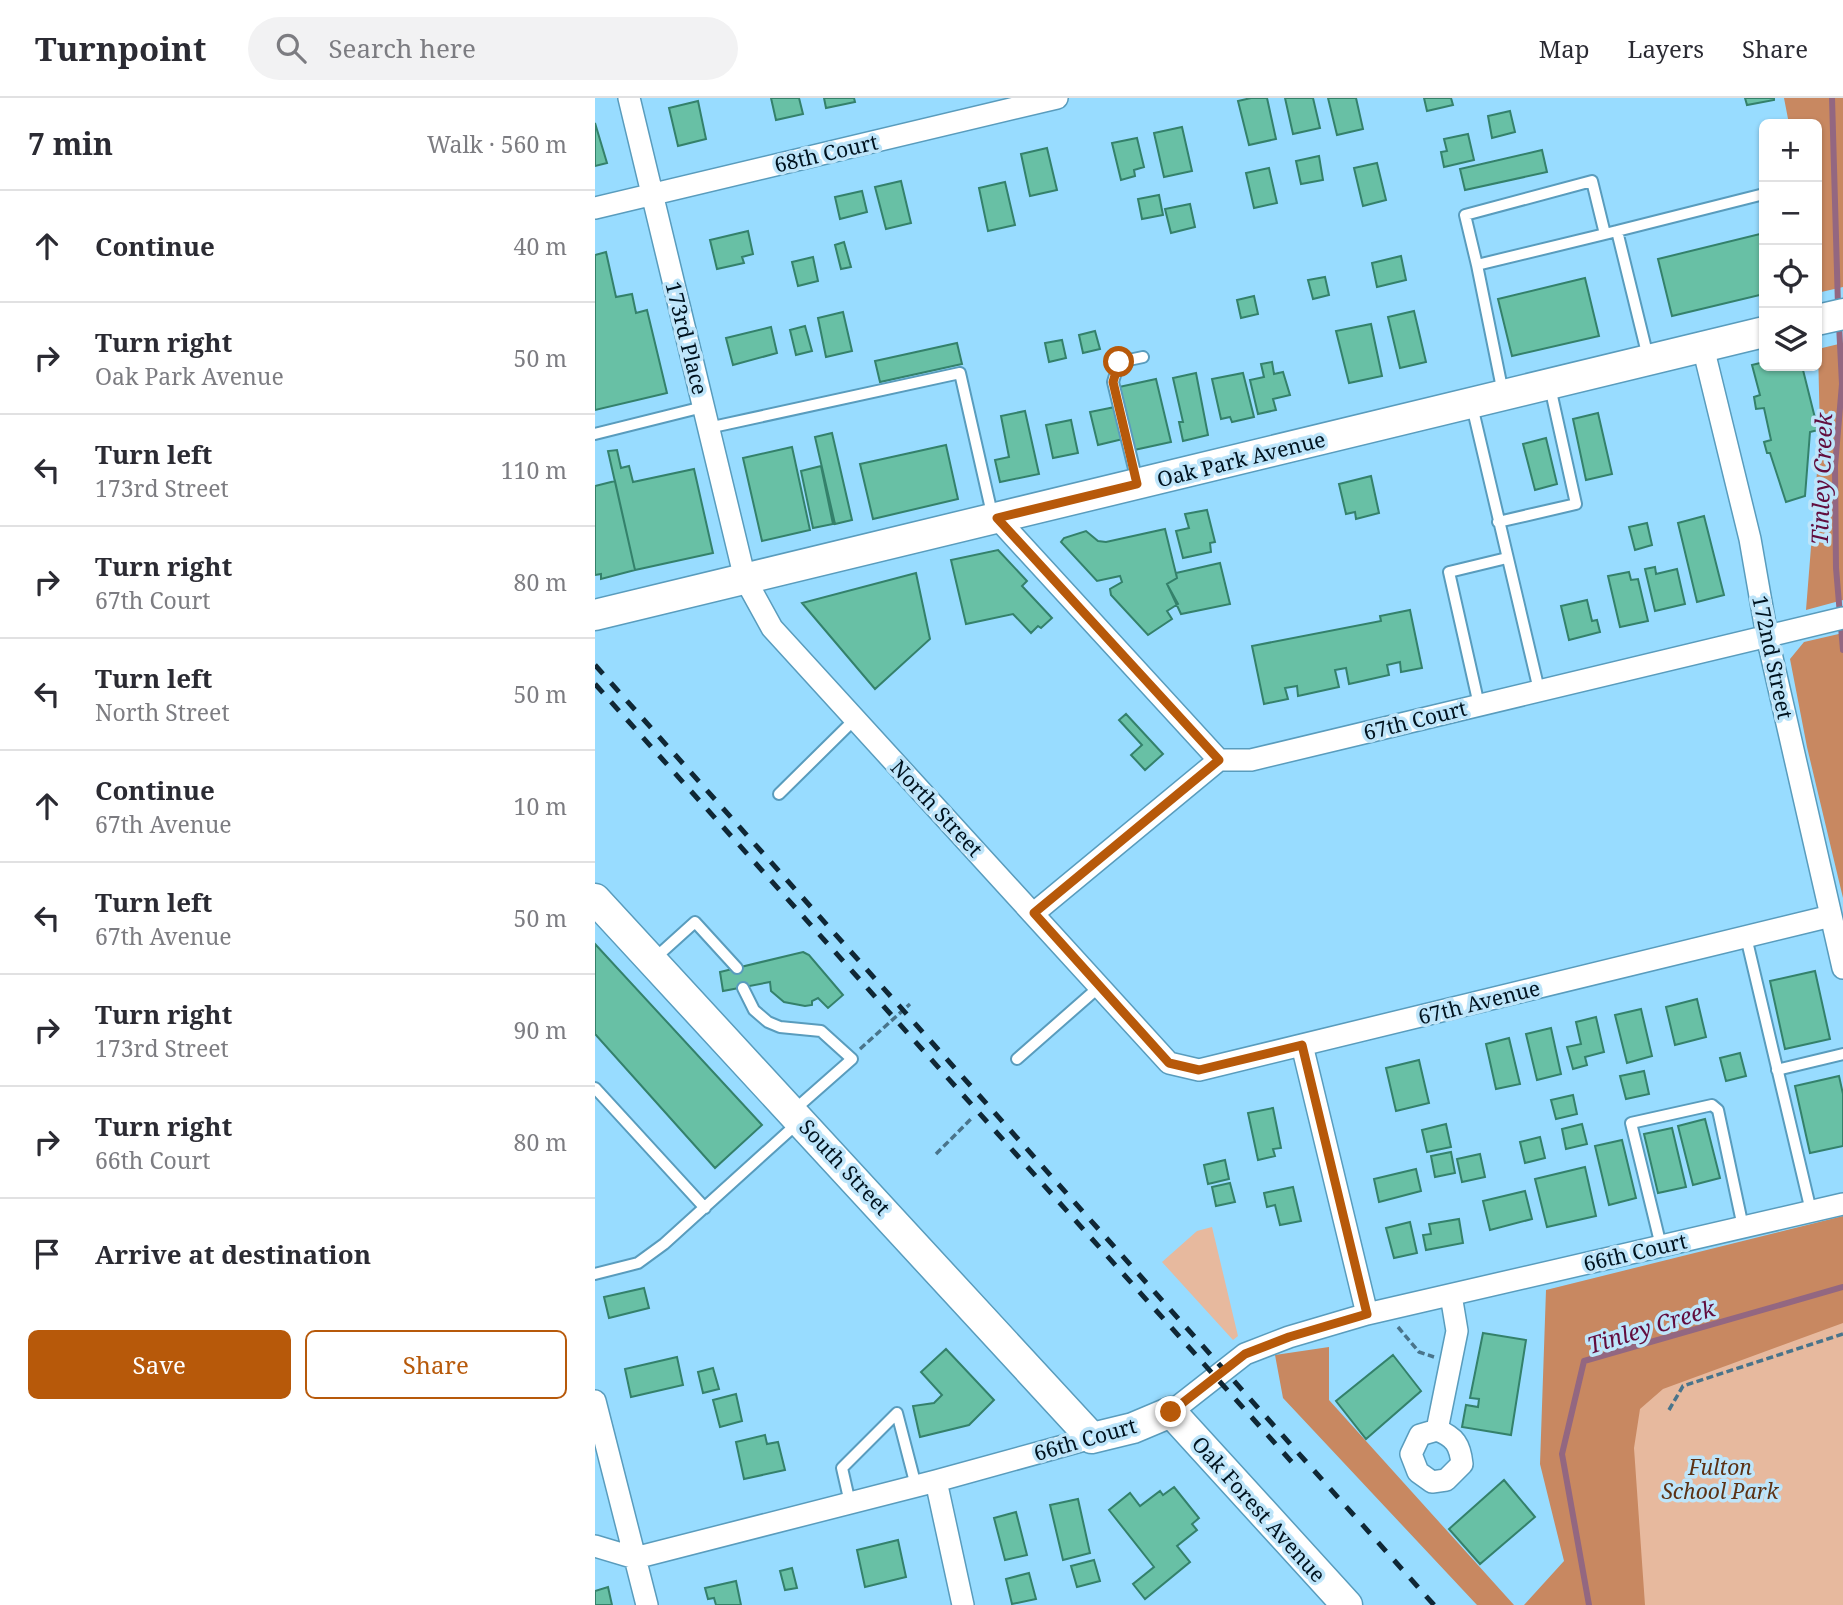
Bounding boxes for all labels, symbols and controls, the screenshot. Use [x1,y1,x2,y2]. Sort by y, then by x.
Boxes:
search box [248,17,738,80]
text: Turnpoint [35,26,206,71]
icon: search [272,29,310,67]
text: Search here [328,30,476,66]
text: Map [1539,32,1590,65]
text: Layers [1628,32,1704,65]
text: Share [1742,32,1808,65]
map controls [1759,119,1822,371]
button: + [1759,119,1822,182]
text: 7 min [28,123,113,164]
text: Walk · 560 m [427,128,567,160]
street label: 68th Court [772,128,880,178]
button: − [1759,182,1822,245]
icon: ahead [28,227,66,265]
text: Continue [95,228,215,264]
text: 40 m [514,230,567,262]
button: locate [1759,245,1822,308]
street label: 173rd Place [659,278,715,398]
button: layers [1759,308,1822,371]
text: Turn right [95,324,232,360]
icon: right [28,339,66,377]
text: 50 m [514,342,567,374]
route start [1103,346,1134,377]
text: Oak Park Avenue [95,360,284,392]
water label: Tinley Creek [1803,412,1839,545]
street label: Oak Park Avenue [1154,425,1328,493]
text: Turn left [95,436,212,472]
icon: left [28,451,66,489]
text: 110 m [501,454,567,486]
text: 173rd Street [95,472,229,504]
text: Turn right [95,548,232,584]
icon: right [28,563,66,601]
text: 80 m [514,566,567,598]
text: 67th Court [95,584,210,616]
street label: 172nd Street [1746,593,1800,721]
text: Turn left [95,660,212,696]
icon: left [28,675,66,713]
text: 50 m [514,678,567,710]
street label: 67th Court [1361,694,1469,746]
text: North Street [95,696,229,728]
street label: North Street [885,754,989,862]
text: Continue [95,772,215,808]
icon: ahead [28,787,66,825]
text: 10 m [514,790,567,822]
text: 67th Avenue [95,808,232,840]
text: Turn left [95,884,212,920]
icon: left [28,899,66,937]
text: 50 m [514,902,567,934]
text: 67th Avenue [95,920,232,952]
street label: 67th Avenue [1415,973,1543,1031]
text: Turn right [95,996,232,1032]
icon: right [28,1011,66,1049]
text: 90 m [514,1014,567,1046]
text: 173rd Street [95,1032,229,1064]
text: Turn right [95,1108,232,1144]
street label: South Street [793,1113,897,1221]
icon: right [28,1123,66,1161]
text: 80 m [514,1126,567,1158]
text: 66th Court [95,1144,210,1176]
street label: 66th Court [1581,1227,1689,1277]
icon: arrive [28,1235,66,1273]
text: Arrive at destination [95,1236,371,1272]
water label: Tinley Creek [1583,1291,1720,1361]
button: Save [28,1330,291,1399]
button: Share [305,1330,567,1399]
route end [1155,1396,1186,1427]
street label: 66th Court [1031,1411,1139,1467]
street label: Oak Forest Avenue [1186,1430,1332,1588]
park label: Fulton School Park [1661,1453,1780,1505]

